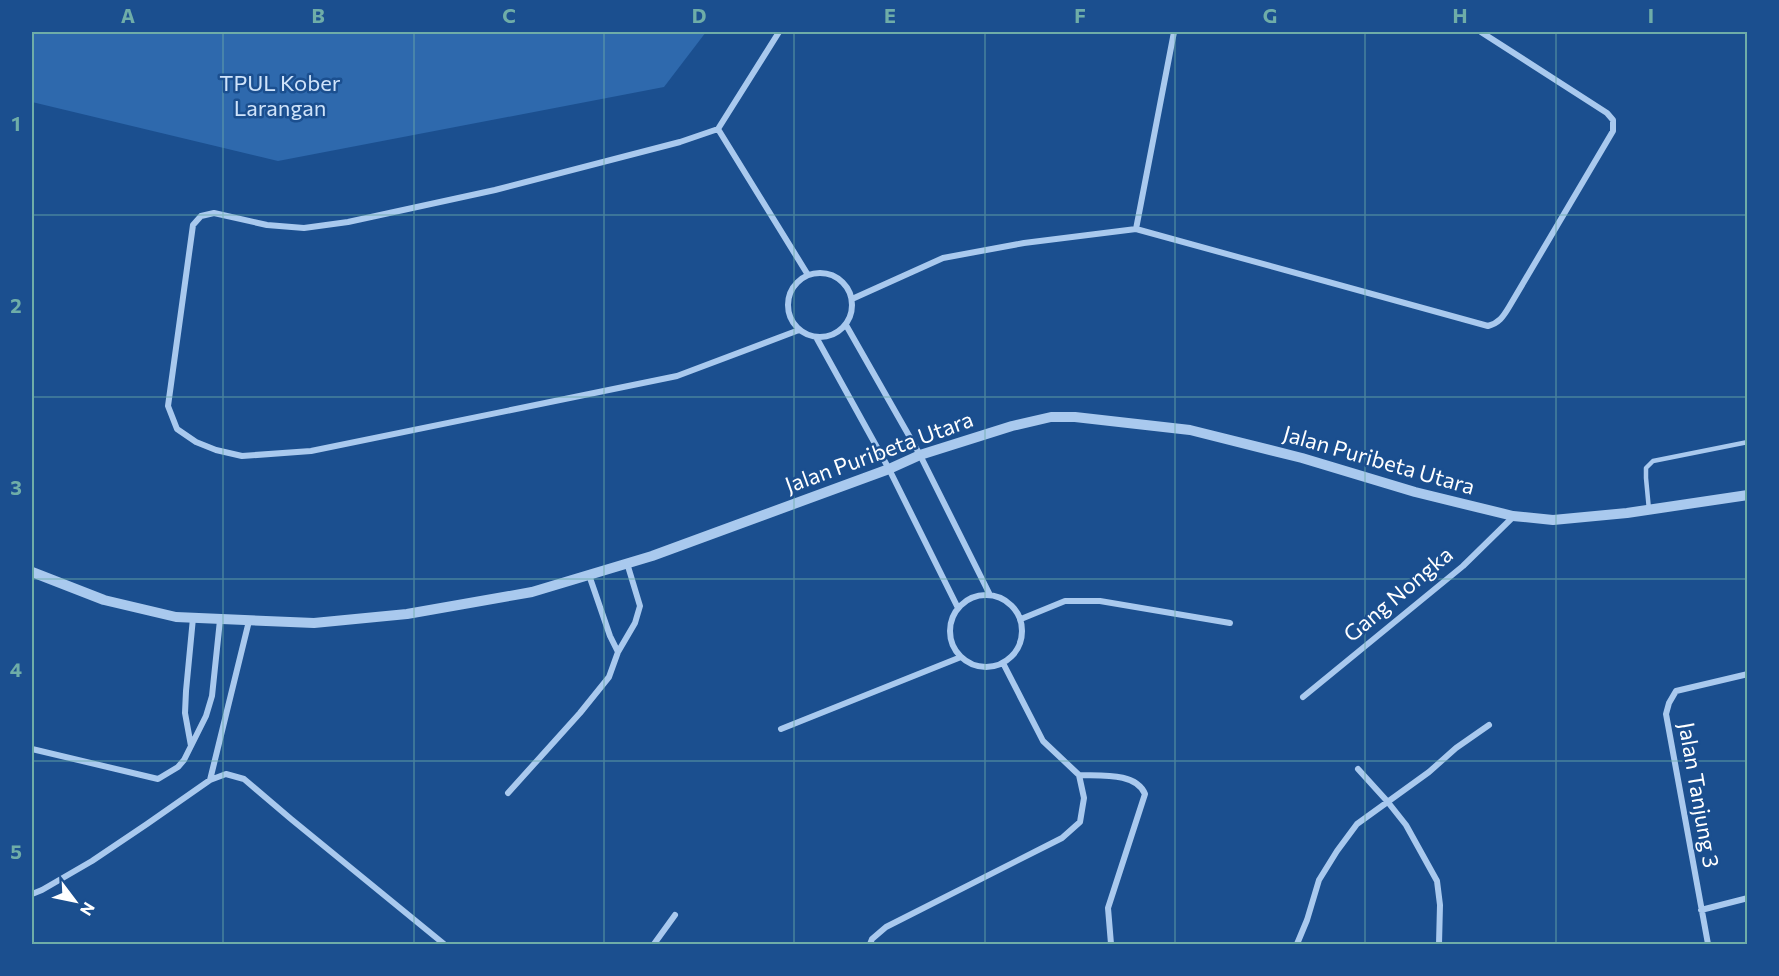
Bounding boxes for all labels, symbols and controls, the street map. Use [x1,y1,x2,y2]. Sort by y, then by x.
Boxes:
text: A [121,3,135,27]
text: B [311,3,325,27]
text: C [502,3,516,27]
text: D [692,3,706,27]
text: E [884,3,896,27]
text: F [1074,3,1086,27]
text: G [1263,3,1277,27]
text: H [1453,3,1468,27]
text: I [1648,3,1654,27]
park label: TPUL Kober Larangan [219,69,341,121]
text: 1 [11,111,21,135]
text: 2 [10,293,22,317]
street label: Jalan Puribeta Utara [781,405,977,498]
street label: Jalan Puribeta Utara [1280,419,1478,500]
text: 3 [10,475,22,499]
street label: Gang Nongka [1338,540,1458,647]
text: 4 [10,657,22,681]
street label: Jalan Tanjung 3 [1673,720,1726,870]
text: 5 [10,839,22,863]
north arrow [45,871,105,931]
text: N [77,899,99,919]

